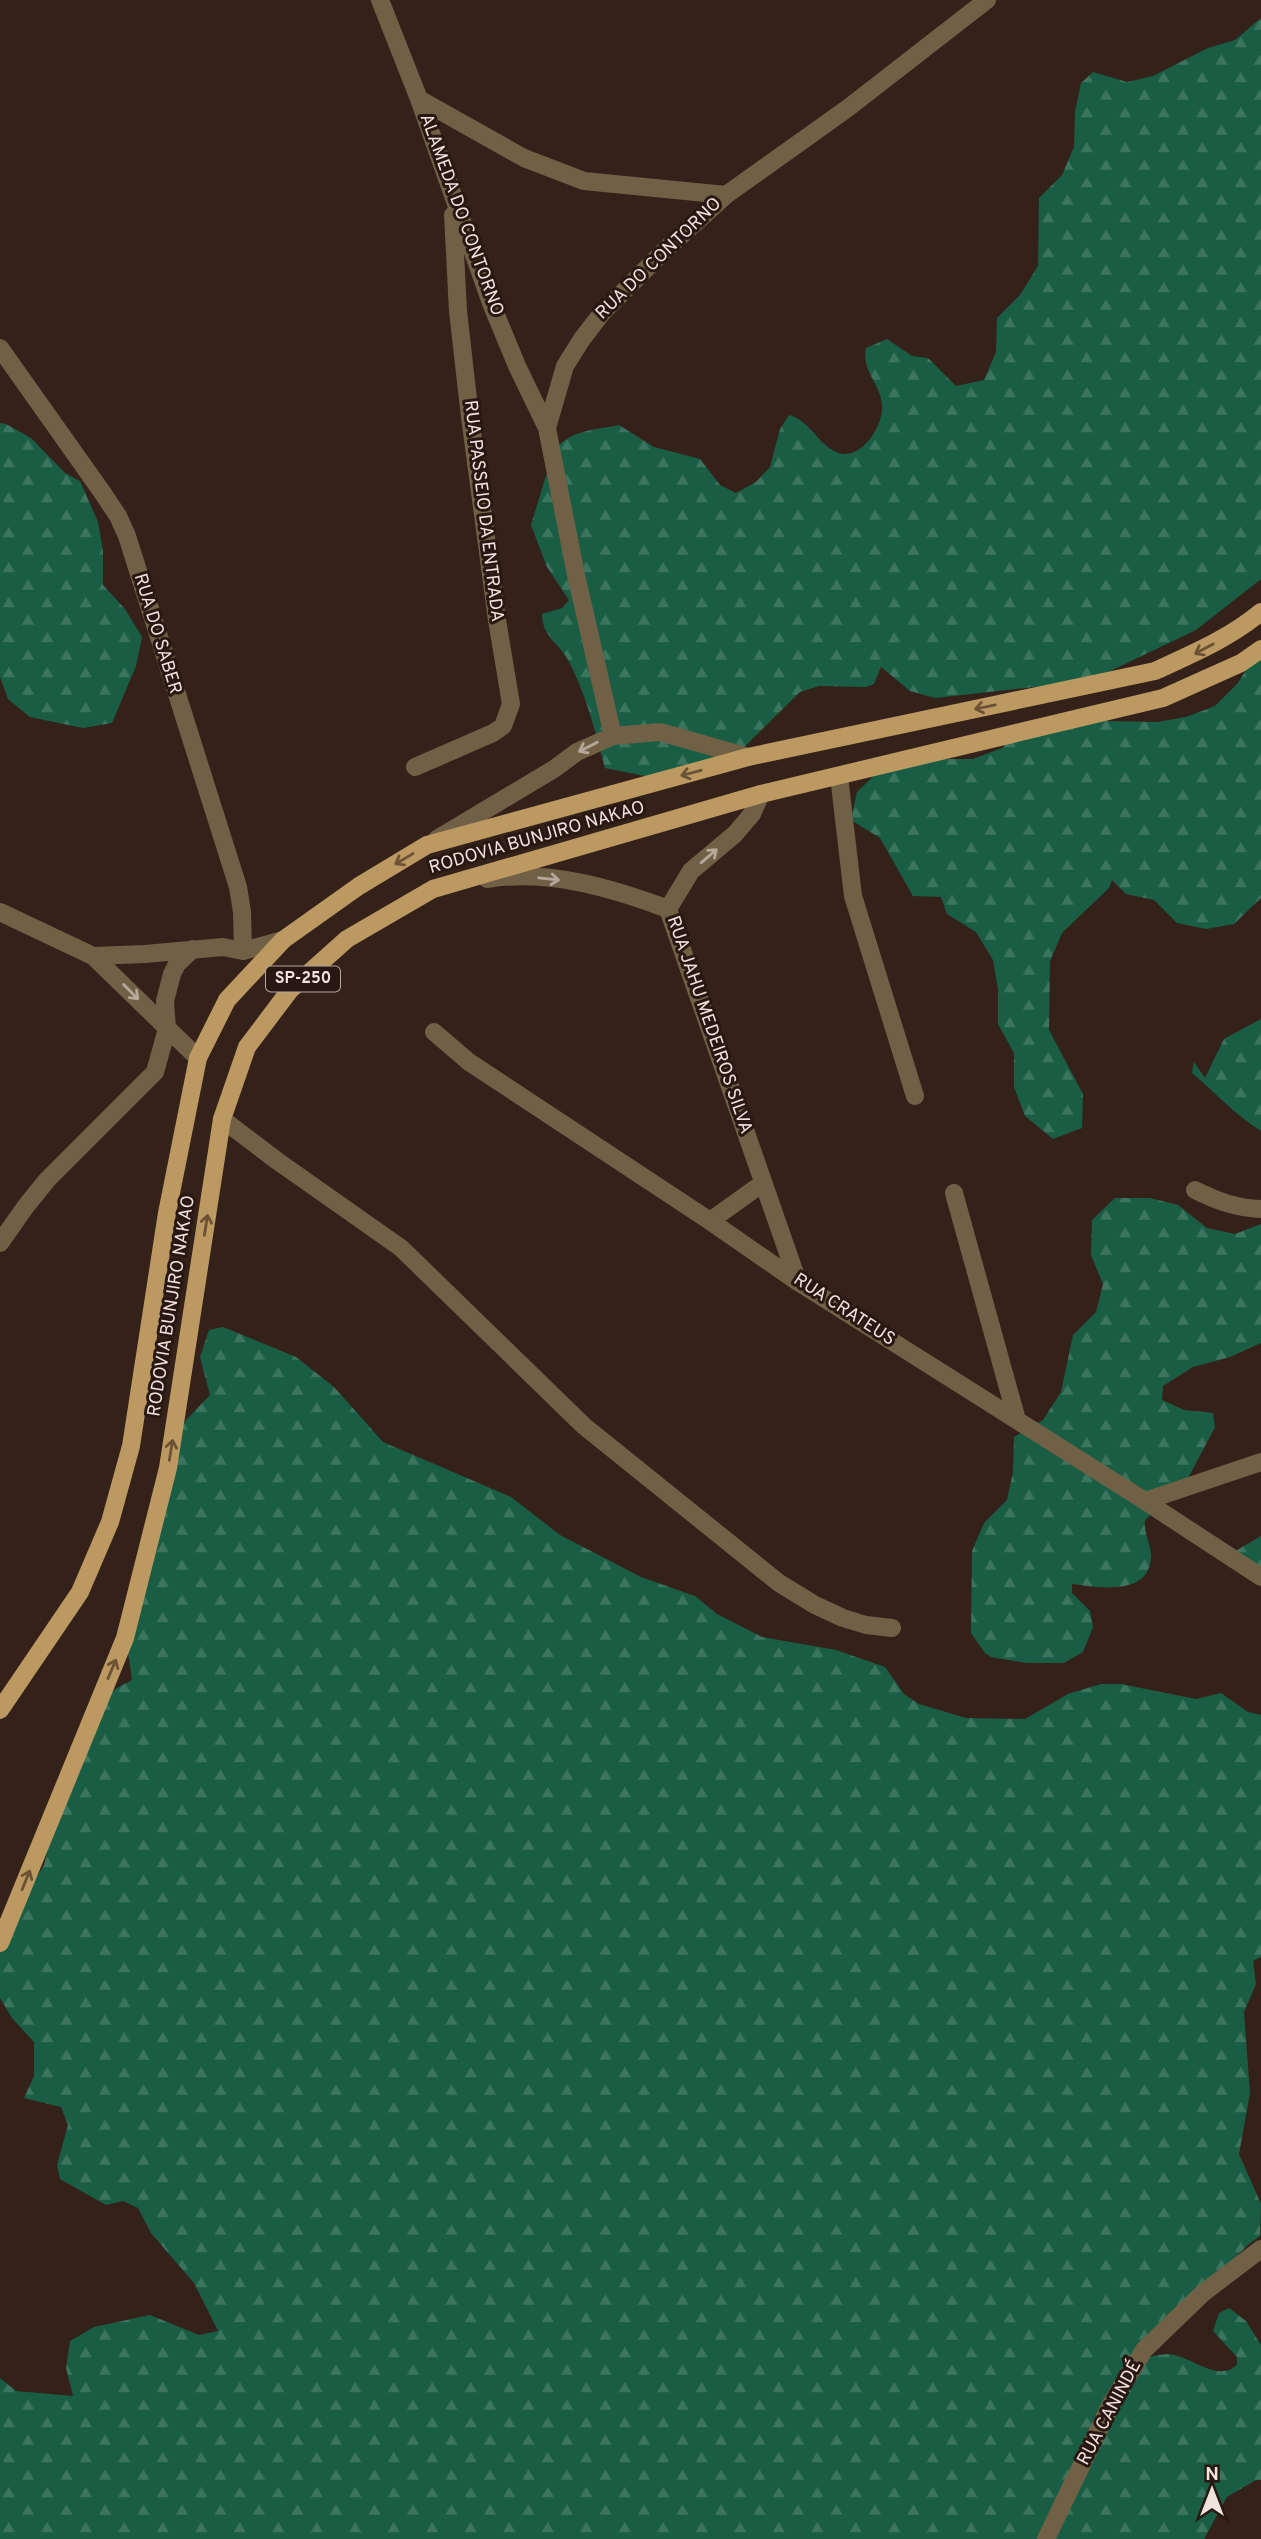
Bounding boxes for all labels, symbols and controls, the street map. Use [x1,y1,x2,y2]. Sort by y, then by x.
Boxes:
street label: ALAMEDA DO CONTORNO [414,111,508,319]
street label: RUA DO CONTORNO [591,193,727,325]
street label: RUA PASSEIO DA ENTRADA [458,399,508,623]
street label: RUA DO SABER [128,571,186,697]
one-way arrow [1194,642,1214,656]
one-way arrow [974,701,997,715]
one-way arrow [578,740,598,754]
one-way arrow [680,767,702,780]
street label: RODOVIA BUNJIRO NAKAO [426,796,648,880]
one-way arrow [700,848,718,864]
one-way arrow [394,853,414,867]
one-way arrow [537,873,559,886]
street label: RUA JAHU MEDEIROS SILVA [661,913,757,1137]
road number: SP-250 [266,967,340,992]
one-way arrow [122,983,139,1000]
street label: RODOVIA BUNJIRO NAKAO [143,1194,201,1418]
one-way arrow [200,1214,213,1237]
street label: RUA CRATEUS [789,1269,899,1351]
one-way arrow [165,1439,178,1462]
one-way arrow [106,1659,119,1681]
one-way arrow [20,1869,33,1891]
street label: RUA CANINDÉ [1071,2356,1147,2469]
north arrow [1177,2455,1247,2525]
text: N [1205,2463,1219,2487]

